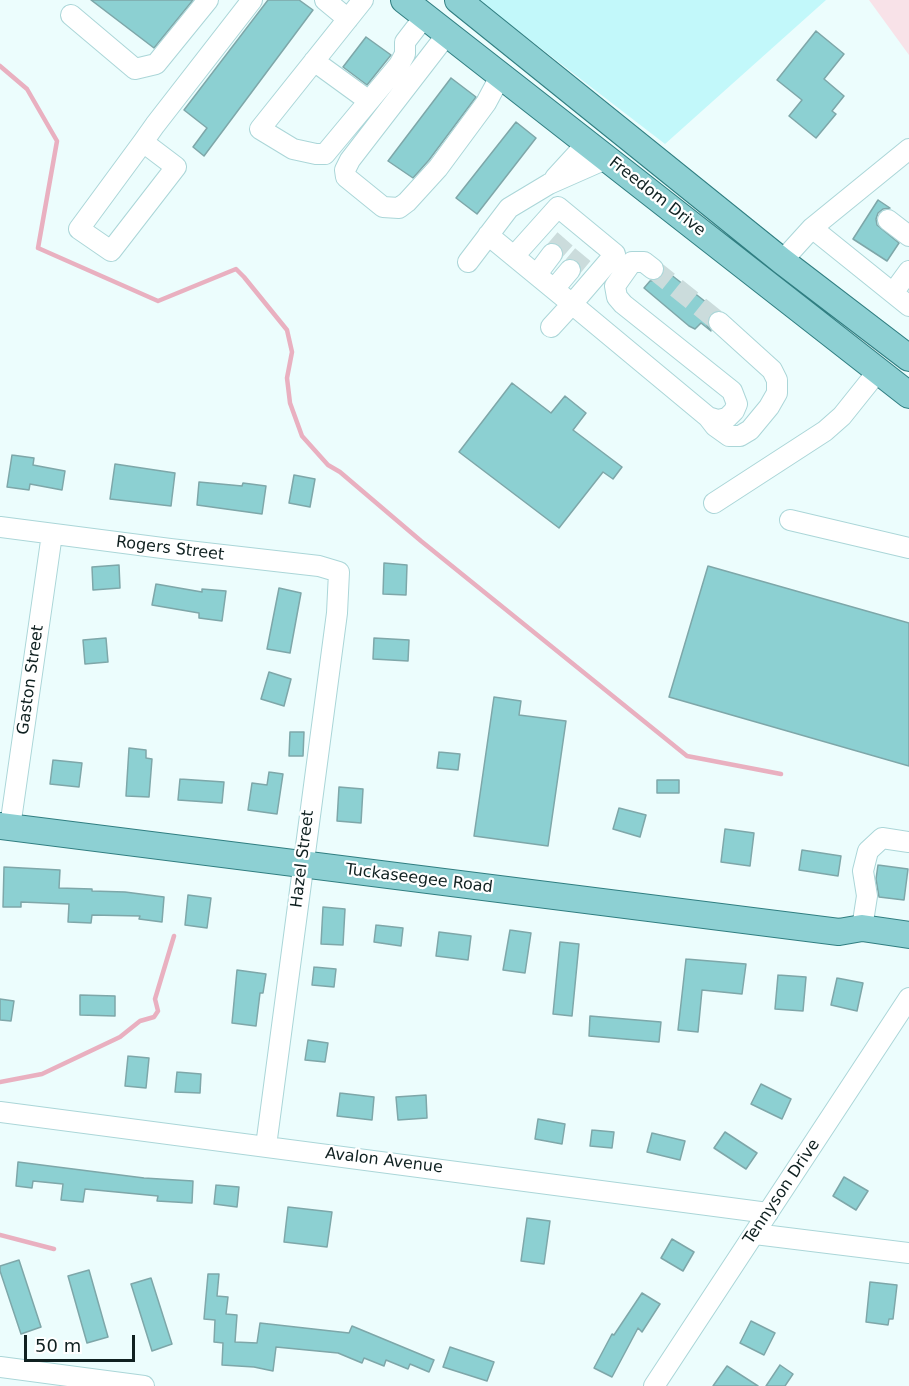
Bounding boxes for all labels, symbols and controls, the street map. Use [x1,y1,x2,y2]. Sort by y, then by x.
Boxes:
street label: Freedom Drive [605,153,709,241]
street label: Rogers Street [115,533,225,565]
street label: Gaston Street [14,624,48,736]
street label: Hazel Street [287,809,319,909]
street label: Tuckaseegee Road [344,860,494,898]
street label: Tennyson Drive [740,1136,824,1248]
street label: Avalon Avenue [324,1144,444,1178]
scale bar [27,1323,138,1361]
text: 50 m [35,1335,81,1356]

